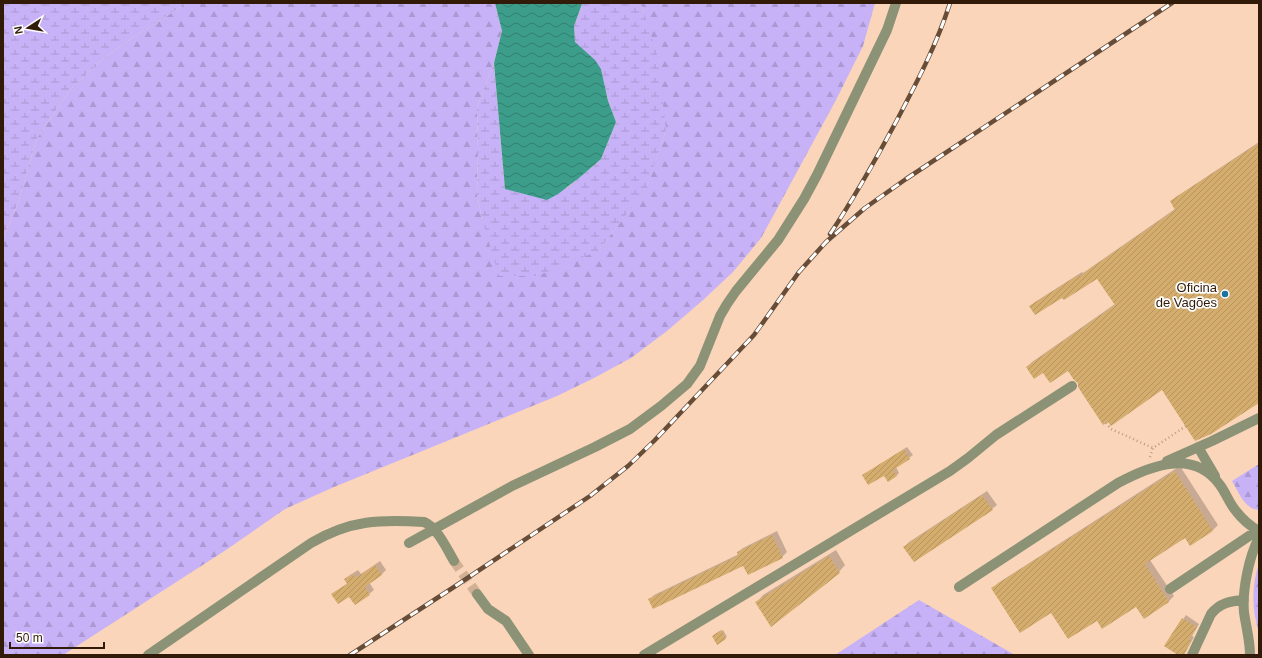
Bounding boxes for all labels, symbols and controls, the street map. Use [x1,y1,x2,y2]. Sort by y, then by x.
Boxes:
north arrow [8,8,48,48]
text: N [12,25,25,35]
place label: Oficina de Vagões [1156,280,1218,310]
marker: Oficina de Vagões [1220,289,1230,299]
scale bar [10,624,104,650]
text: 50 m [16,631,43,645]

